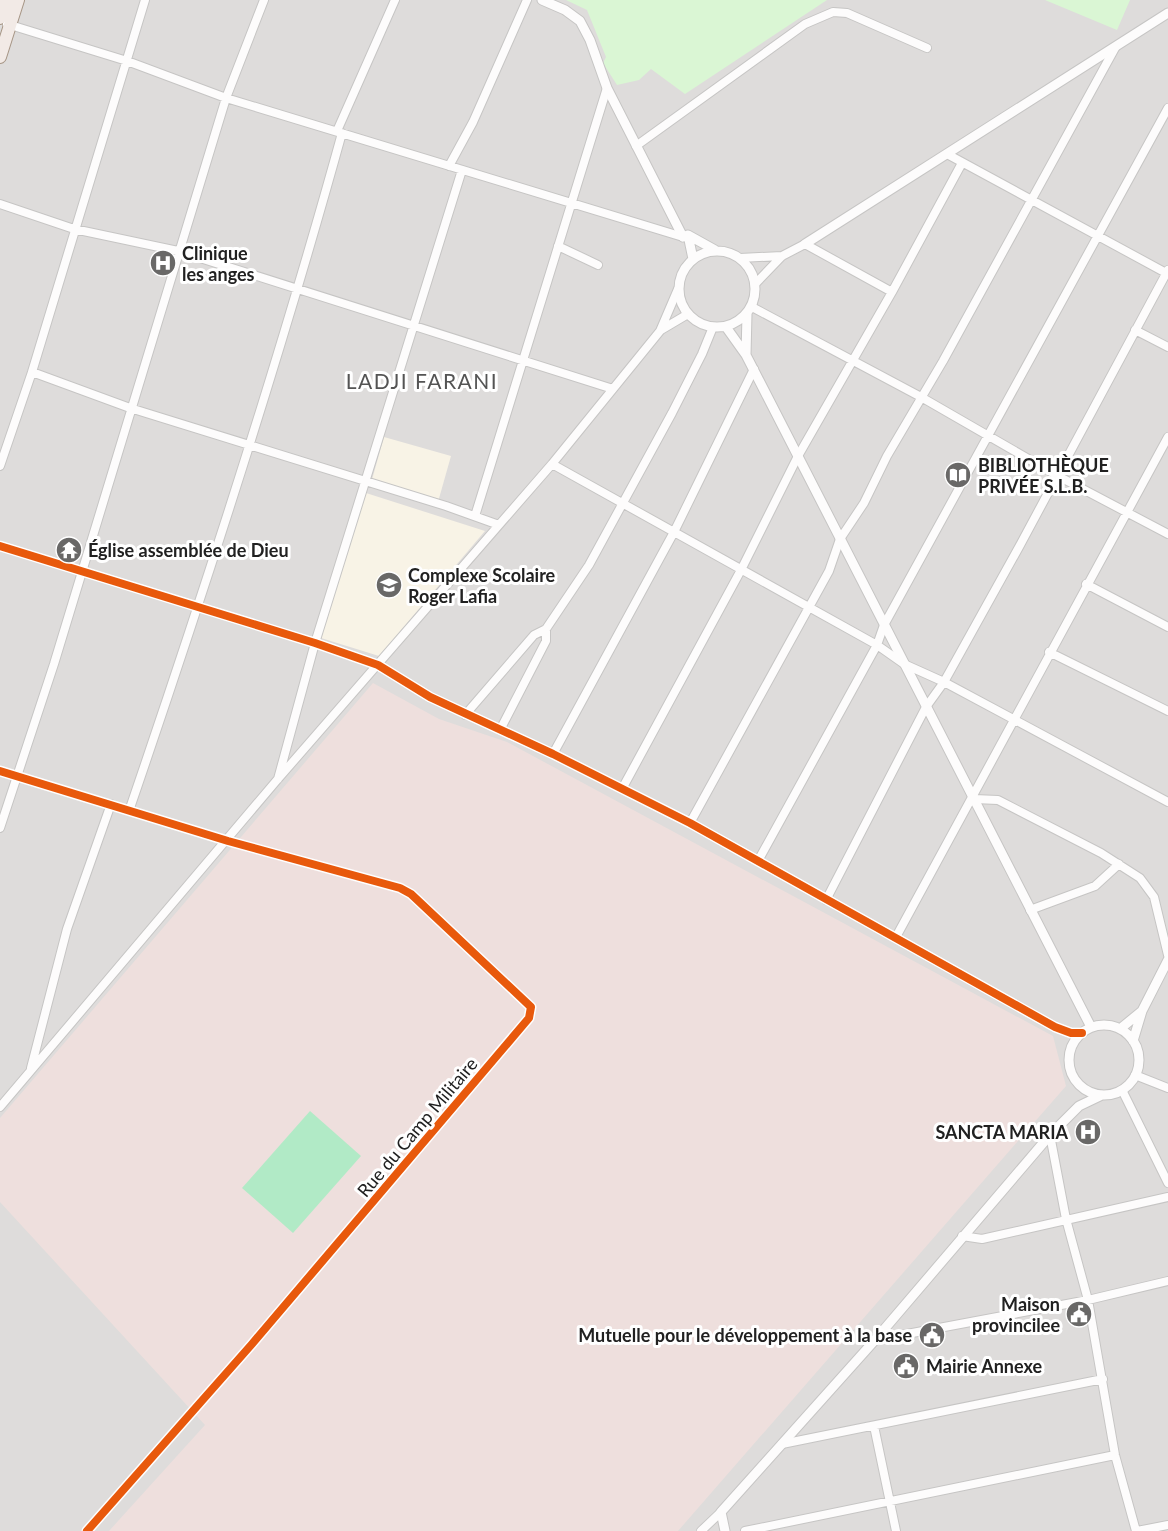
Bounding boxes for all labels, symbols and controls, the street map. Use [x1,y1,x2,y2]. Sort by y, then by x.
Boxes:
place label: Clinique les anges [182,242,255,285]
hospital icon: Clinique les anges [148,248,178,278]
district label: LADJI FARANI [346,368,498,393]
place label: BIBLIOTHÈQUE PRIVÉE S.L.B. [978,454,1109,497]
library icon: BIBLIOTHÈQUE PRIVÉE S.L.B. [943,460,973,490]
temple icon: Église assemblée de Dieu [54,535,84,565]
place label: Église assemblée de Dieu [88,539,289,561]
place label: Complexe Scolaire Roger Lafia [408,564,556,607]
school or university icon: Complexe Scolaire Roger Lafia [374,570,404,600]
street label: Rue du Camp Militaire [352,1053,482,1201]
hospital icon: SANCTA MARIA [1073,1117,1103,1147]
place label: SANCTA MARIA [935,1121,1068,1143]
place label: Maison provincilee [972,1293,1060,1336]
public building icon: Maison provincilee [1064,1299,1094,1329]
public building icon: Mutuelle pour le développement à la base [917,1320,947,1350]
place label: Mutuelle pour le développement à la base [578,1324,912,1346]
public building icon: Mairie Annexe [891,1351,921,1381]
place label: Mairie Annexe [926,1355,1042,1377]

